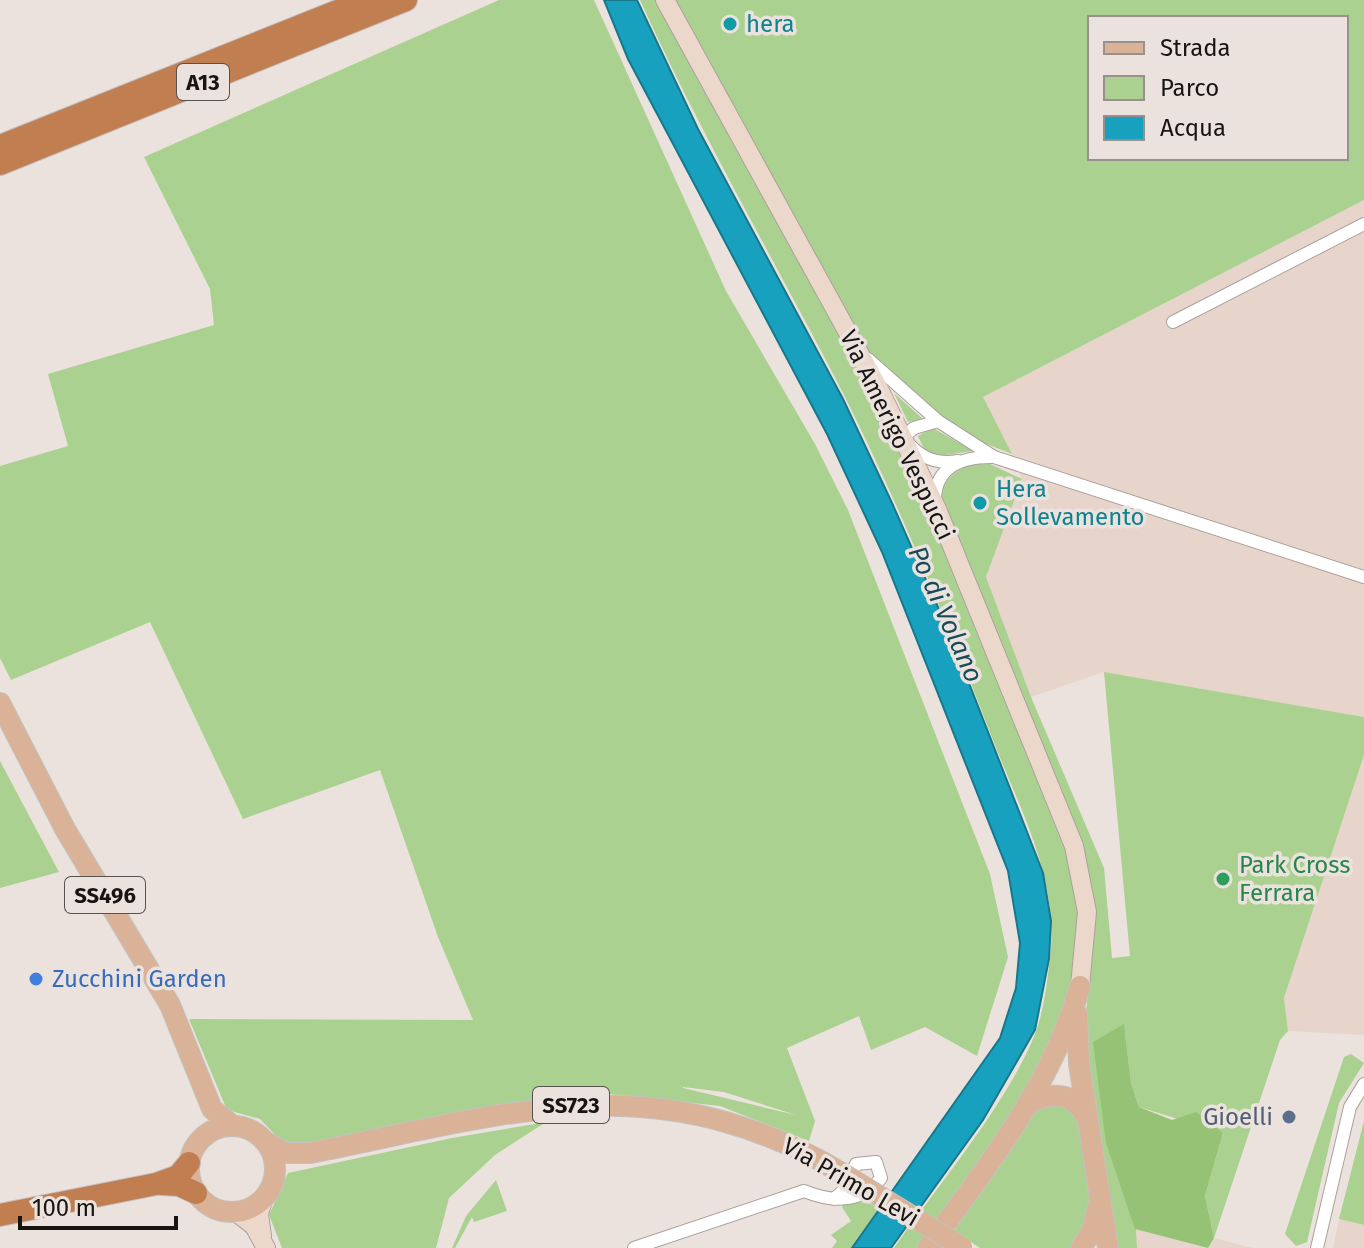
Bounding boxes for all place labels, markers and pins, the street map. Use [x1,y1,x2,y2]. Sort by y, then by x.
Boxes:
place label: hera [746,10,795,38]
marker: hera [721,15,739,33]
place label: Hera Sollevamento [996,475,1145,531]
marker: Hera Sollevamento [971,494,989,512]
place label: Park Cross Ferrara [1239,851,1350,907]
marker: Park Cross Ferrara [1214,870,1232,888]
place label: Zucchini Garden [52,965,227,993]
marker: Zucchini Garden [27,970,45,988]
place label: Gioelli [1203,1103,1273,1131]
marker: Gioelli [1280,1108,1298,1126]

